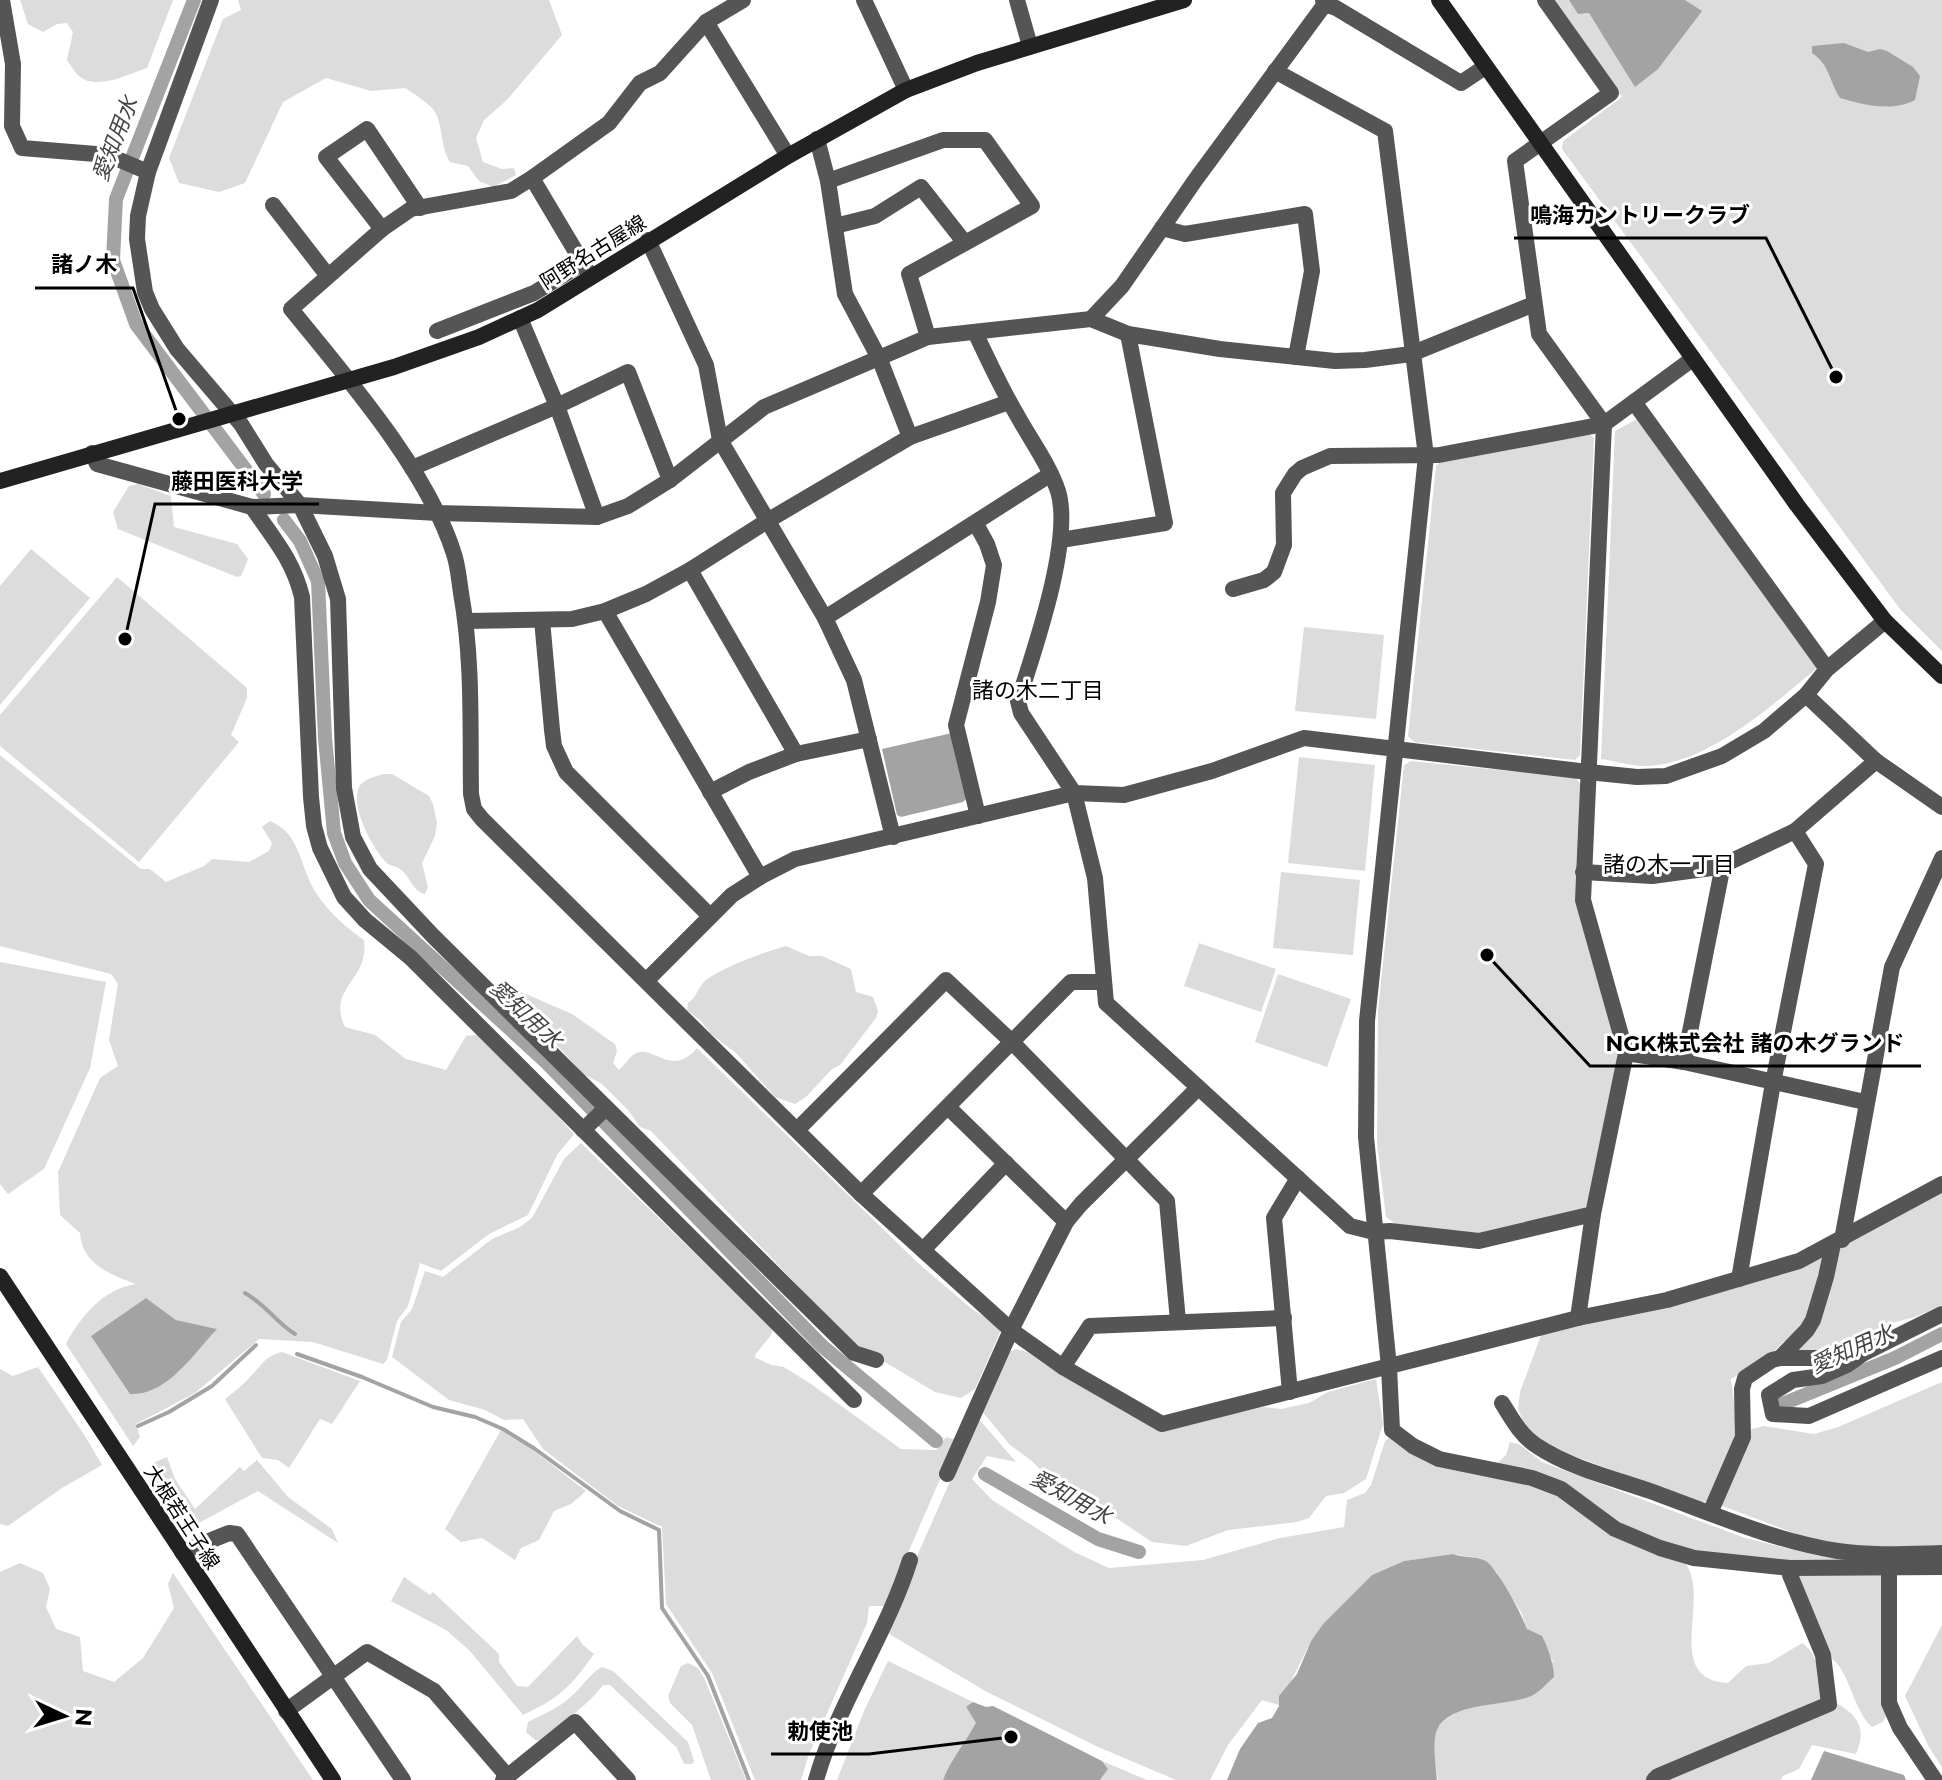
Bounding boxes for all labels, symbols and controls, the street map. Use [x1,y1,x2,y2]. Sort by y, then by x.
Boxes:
water label: 愛知用水 [87,91,144,185]
callout: 鳴海カントリークラブ [1514,192,1766,238]
text: 鳴海カントリークラブ [1530,202,1750,229]
street label: 阿野名古屋線 [536,210,650,294]
callout: 諸ノ木 [35,242,133,288]
text: 諸ノ木 [51,251,117,278]
callout: 藤田医科大学 [155,458,319,504]
text: 藤田医科大学 [171,468,303,495]
district label: 諸の木二丁目 [972,677,1104,704]
district label: 諸の木一丁目 [1603,851,1735,878]
water label: 愛知用水 [485,974,569,1055]
callout: NGK株式会社 諸の木グランド [1590,1020,1921,1066]
text: NGK株式会社 諸の木グランド [1605,1030,1905,1057]
water label: 愛知用水 [1806,1318,1900,1379]
street label: 大根若王子線 [139,1460,225,1574]
water label: 愛知用水 [1026,1464,1118,1531]
north arrow [24,1676,104,1756]
text: N [69,1708,98,1727]
callout: 勅使池 [771,1708,869,1754]
text: 勅使池 [787,1718,853,1745]

